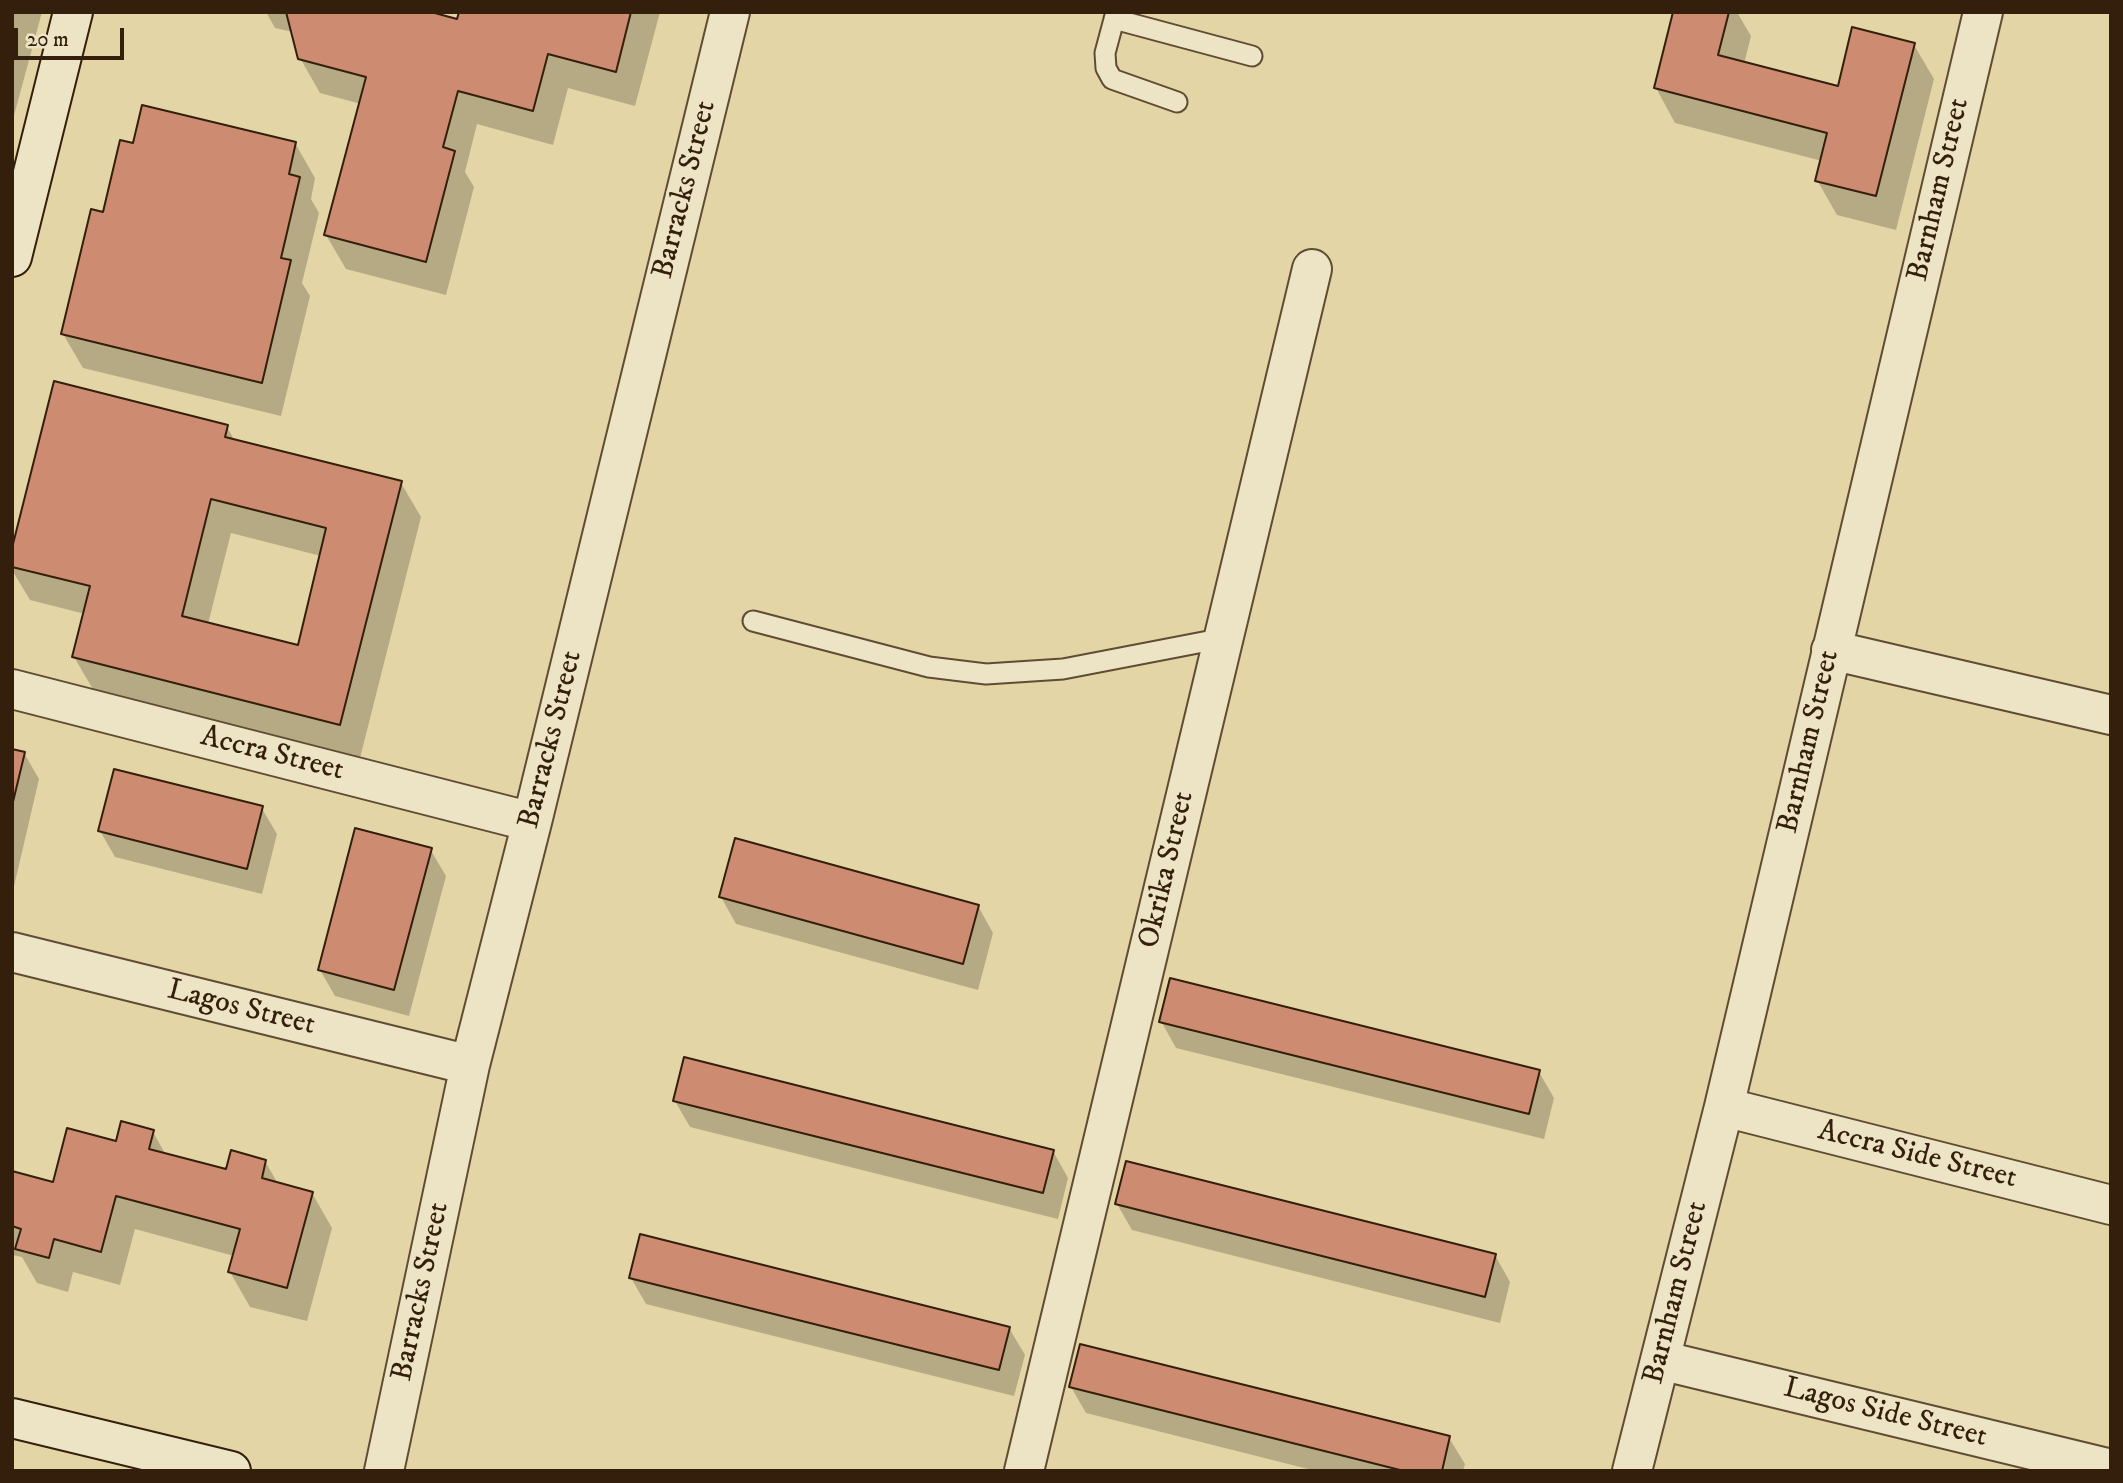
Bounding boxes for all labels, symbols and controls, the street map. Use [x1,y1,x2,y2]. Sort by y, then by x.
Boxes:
scale bar [18,14,128,58]
text: 20 m [27,27,69,53]
street label: Barnham Street [1901,95,1979,285]
street label: Barracks Street [647,97,725,283]
street label: Barracks Street [513,647,591,833]
street label: Barnham Street [1771,647,1849,837]
street label: Accra Street [197,720,347,790]
street label: Okrika Street [1132,788,1204,952]
street label: Lagos Street [163,973,319,1045]
street label: Accra Side Street [1814,1114,2020,1198]
street label: Barnham Street [1637,1198,1717,1388]
street label: Barracks Street [385,1199,459,1385]
street label: Lagos Side Street [1780,1371,1990,1457]

